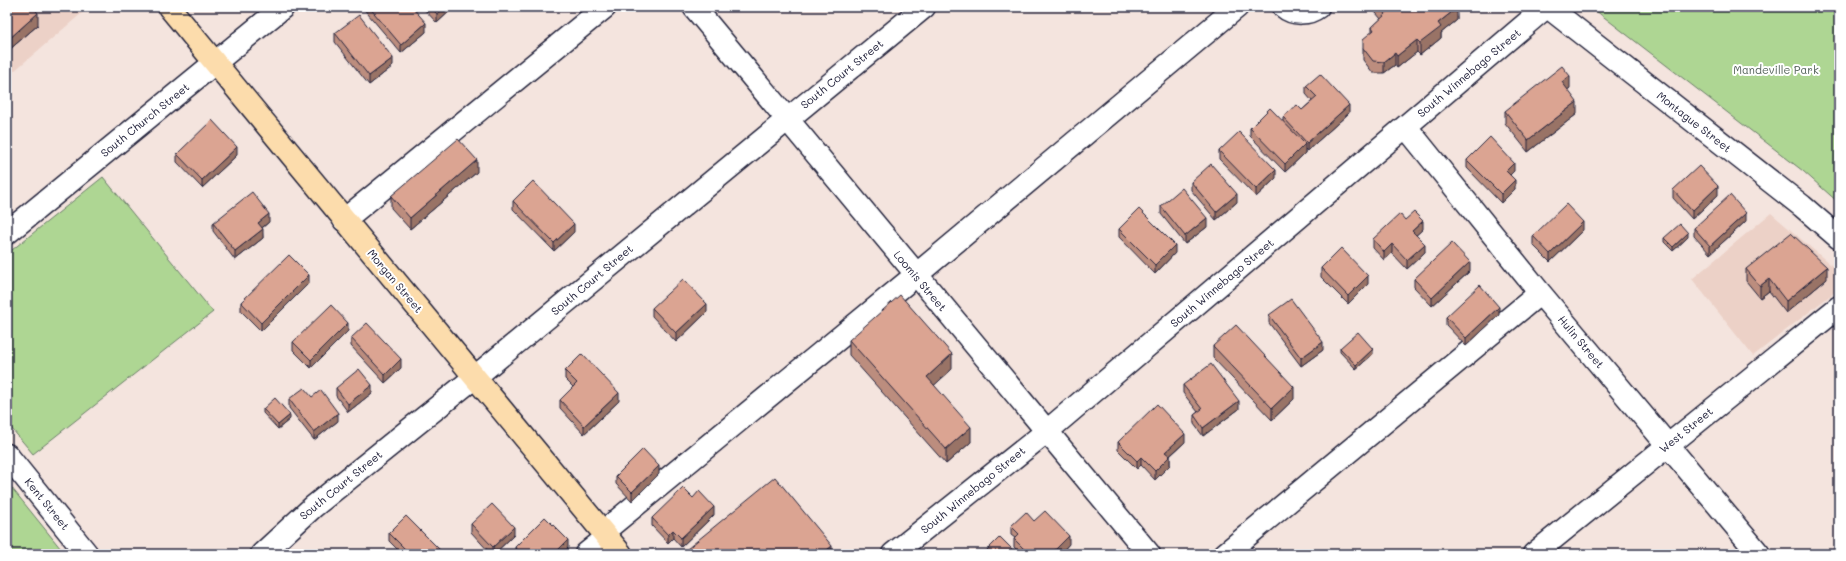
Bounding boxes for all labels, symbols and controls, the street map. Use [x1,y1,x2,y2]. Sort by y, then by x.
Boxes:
street label: South Winnebago Street [1414,25,1524,120]
street label: South Court Street [797,35,886,112]
park label: Mandeville Park [1733,62,1819,77]
street label: South Church Street [97,79,192,160]
street label: Montague Street [1654,88,1735,156]
street label: South Winnebago Street [1167,235,1277,330]
street label: South Court Street [548,241,636,318]
street label: Morgan Street [364,246,427,316]
street label: Loomis Street [891,247,950,314]
street label: Hulin Street [1555,312,1608,371]
street label: West Street [1656,403,1716,456]
street label: South Winnebago Street [917,443,1028,537]
street label: South Court Street [296,446,385,523]
street label: Kent Street [22,475,73,533]

